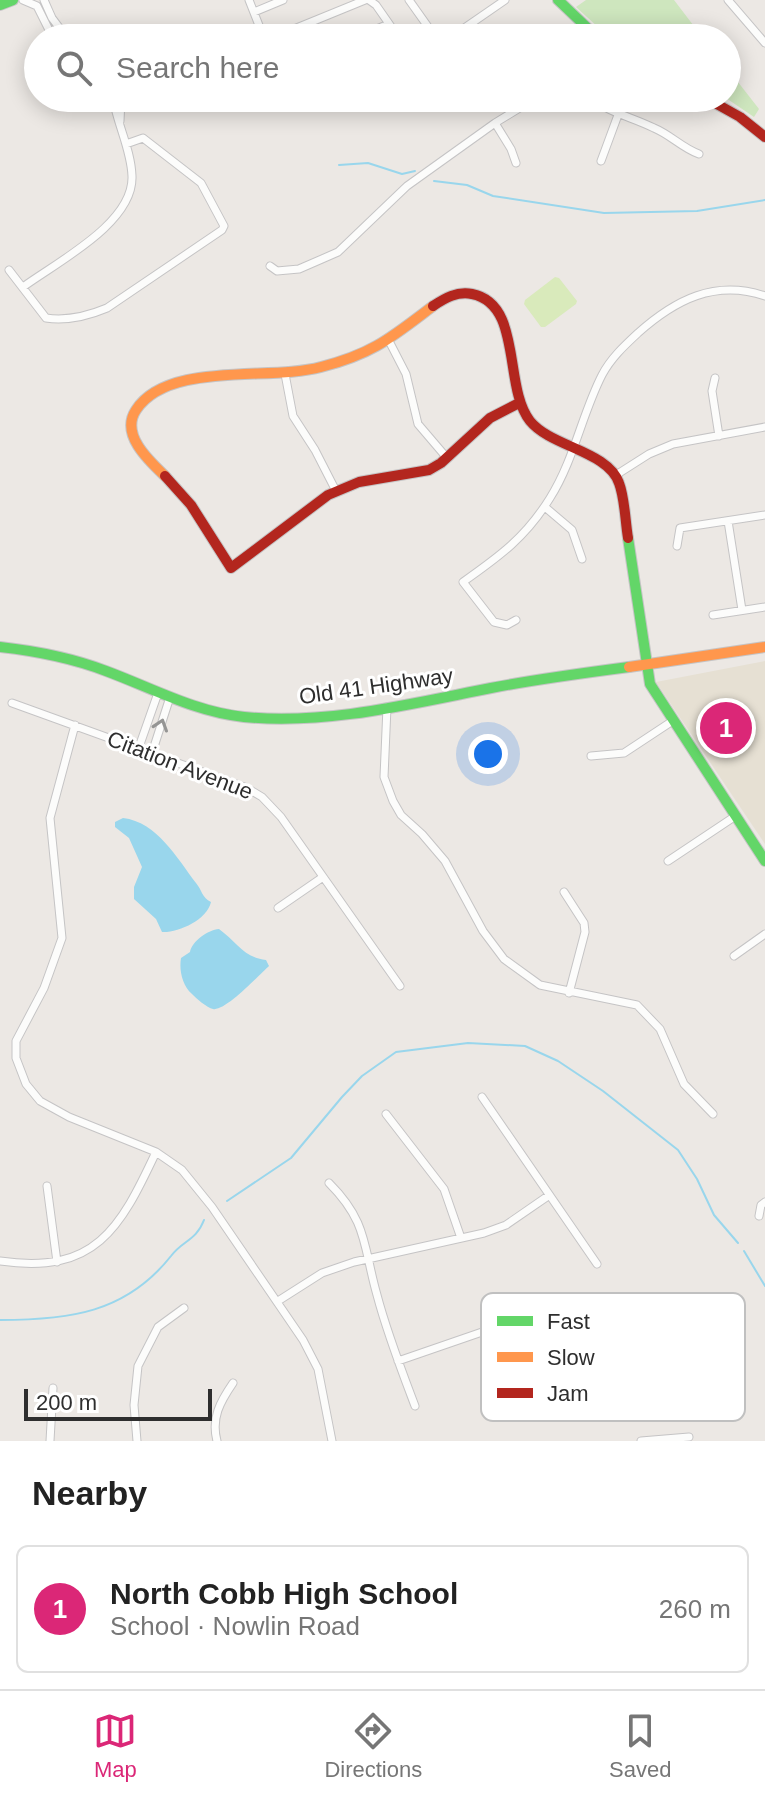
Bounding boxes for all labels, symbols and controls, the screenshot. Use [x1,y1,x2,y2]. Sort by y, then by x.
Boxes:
search box [24,24,741,112]
icon: search [52,46,96,90]
text: Search here [116,51,279,84]
street label: Old 41 Highway [297,663,455,709]
pin: 1 [700,698,752,758]
one-way arrow [152,718,168,732]
street label: Citation Avenue [104,726,256,804]
your location [468,734,508,774]
legend [481,1293,745,1421]
text: Fast [547,1309,590,1334]
text: Slow [547,1345,595,1370]
text: Jam [547,1381,589,1406]
scale bar [24,1385,212,1421]
text: 200 m [36,1390,97,1415]
text: Nearby [32,1474,147,1512]
text: North Cobb High School [110,1577,458,1610]
text: 1 [53,1594,67,1624]
text: 260 m [659,1594,731,1624]
text: School · Nowlin Road [110,1611,360,1641]
tab: Map [93,1709,137,1783]
tab: Directions [324,1709,422,1783]
tab: Saved [609,1709,672,1783]

